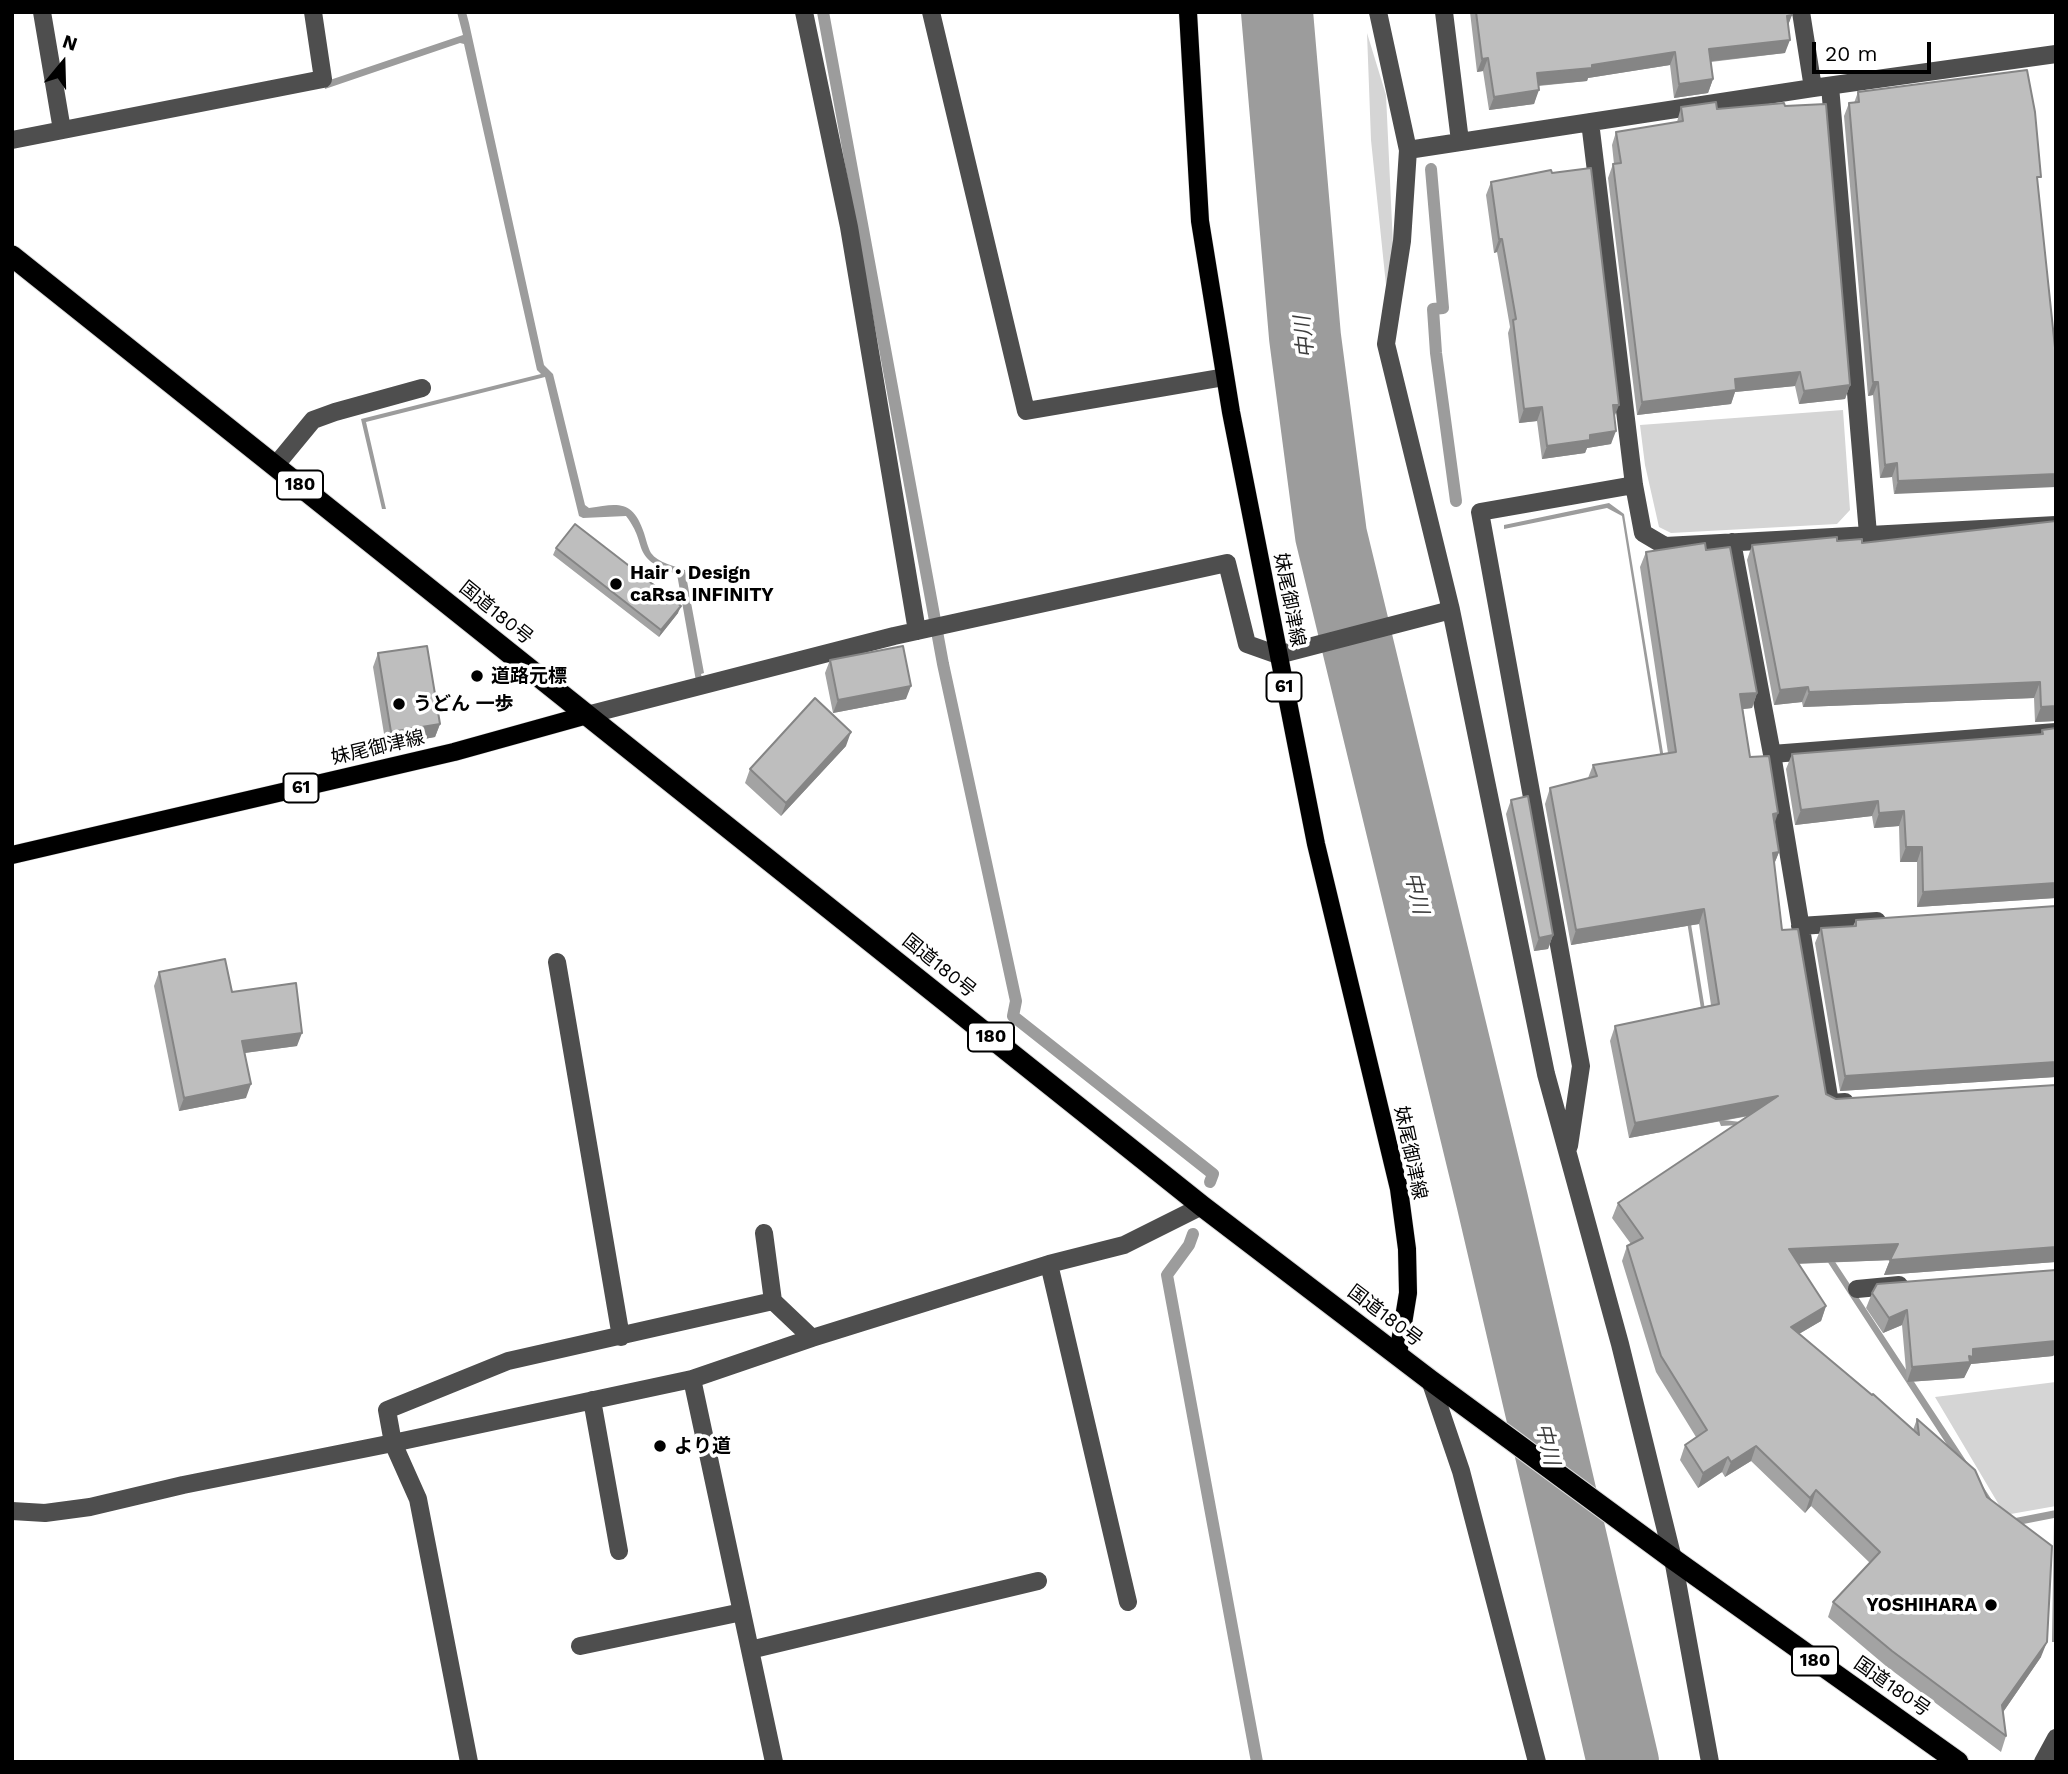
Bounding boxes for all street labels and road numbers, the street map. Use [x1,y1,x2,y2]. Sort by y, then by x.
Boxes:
road number: 180 [277,471,323,500]
street label: 妹尾御津線 [1269,551,1309,649]
street label: 国道180号 [455,576,537,650]
road number: 61 [1266,672,1302,702]
street label: 妹尾御津線 [329,726,427,770]
road number: 61 [284,774,318,802]
street label: 国道180号 [898,929,980,1003]
road number: 180 [968,1022,1014,1052]
street label: 妹尾御津線 [1389,1104,1431,1202]
street label: 国道180号 [1343,1280,1427,1352]
road number: 180 [1792,1646,1838,1676]
street label: 国道180号 [1849,1652,1935,1722]

